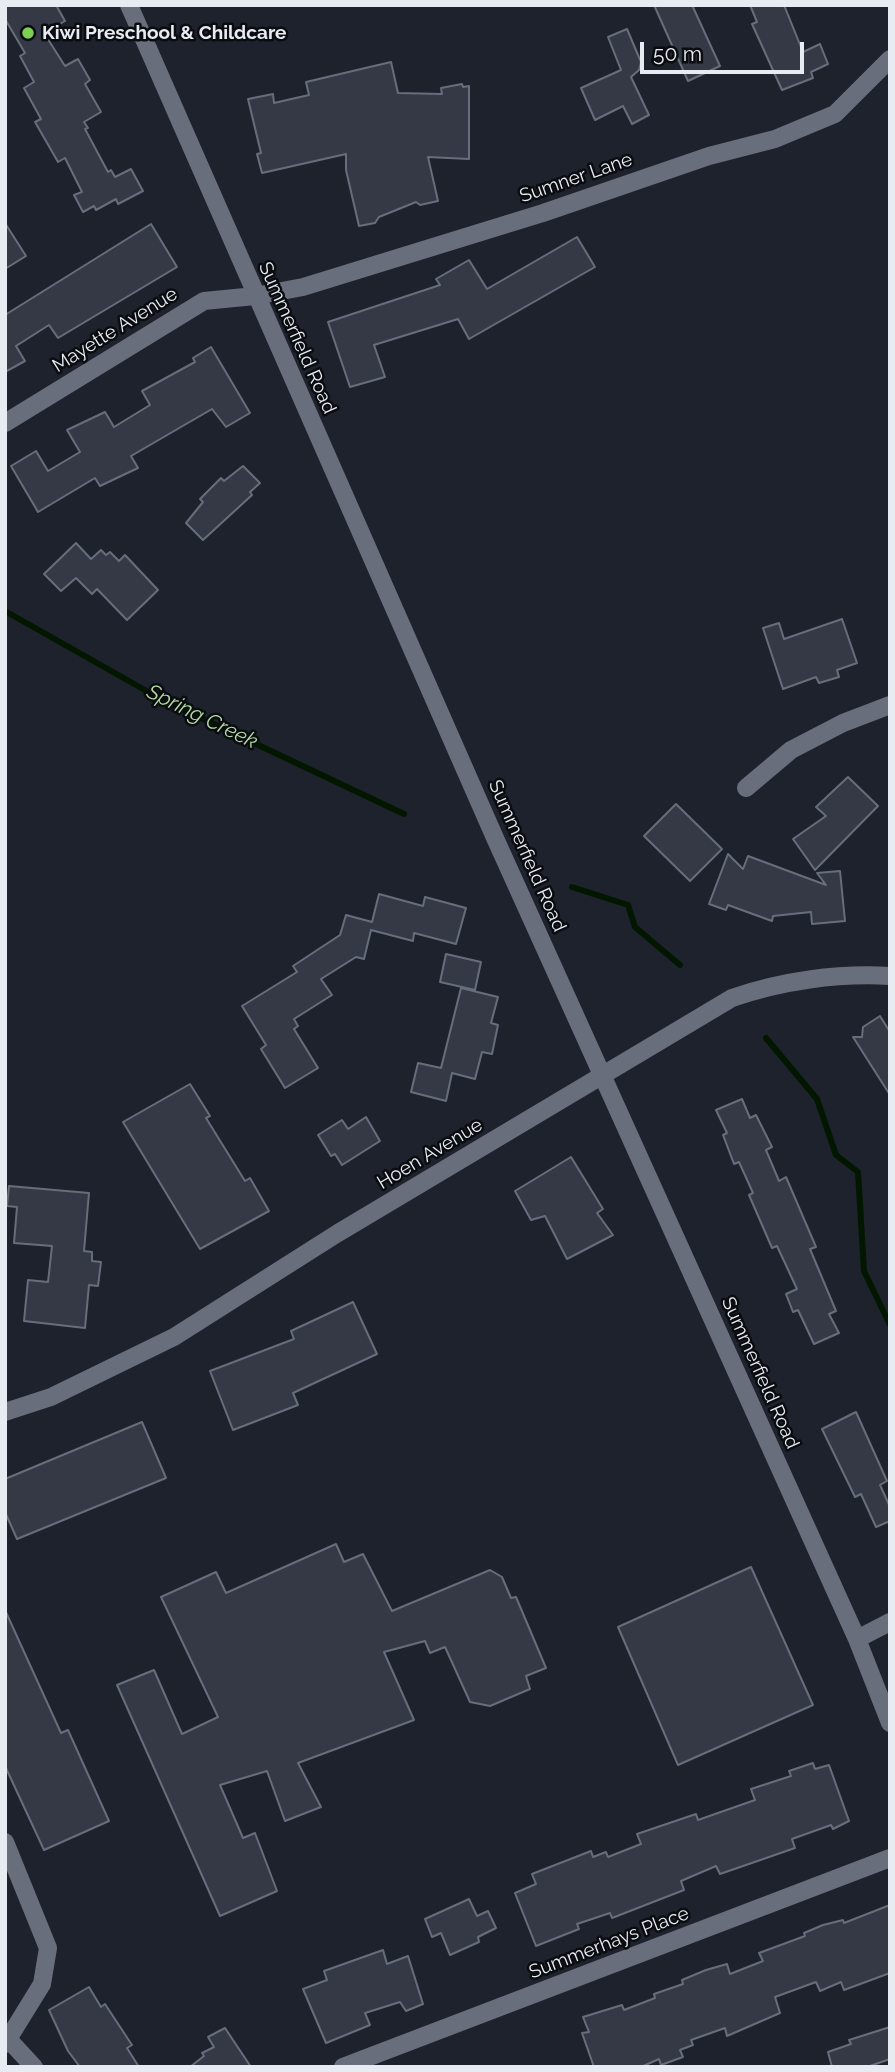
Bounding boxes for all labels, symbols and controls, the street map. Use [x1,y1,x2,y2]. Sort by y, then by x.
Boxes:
place label: Kiwi Preschool & Childcare [42,22,286,44]
marker: Kiwi Preschool & Childcare [20,25,36,41]
scale bar [643,28,808,72]
text: 50 m [653,41,702,66]
street label: Sumner Lane [517,148,635,208]
street label: Summerfield Road [253,259,341,417]
street label: Mayette Avenue [48,282,182,378]
water label: Spring Creek [142,679,262,755]
street label: Summerfield Road [483,777,571,935]
street label: Hoen Avenue [373,1114,487,1194]
street label: Summerfield Road [716,1294,804,1452]
street label: Summerhays Place [526,1902,692,1984]

